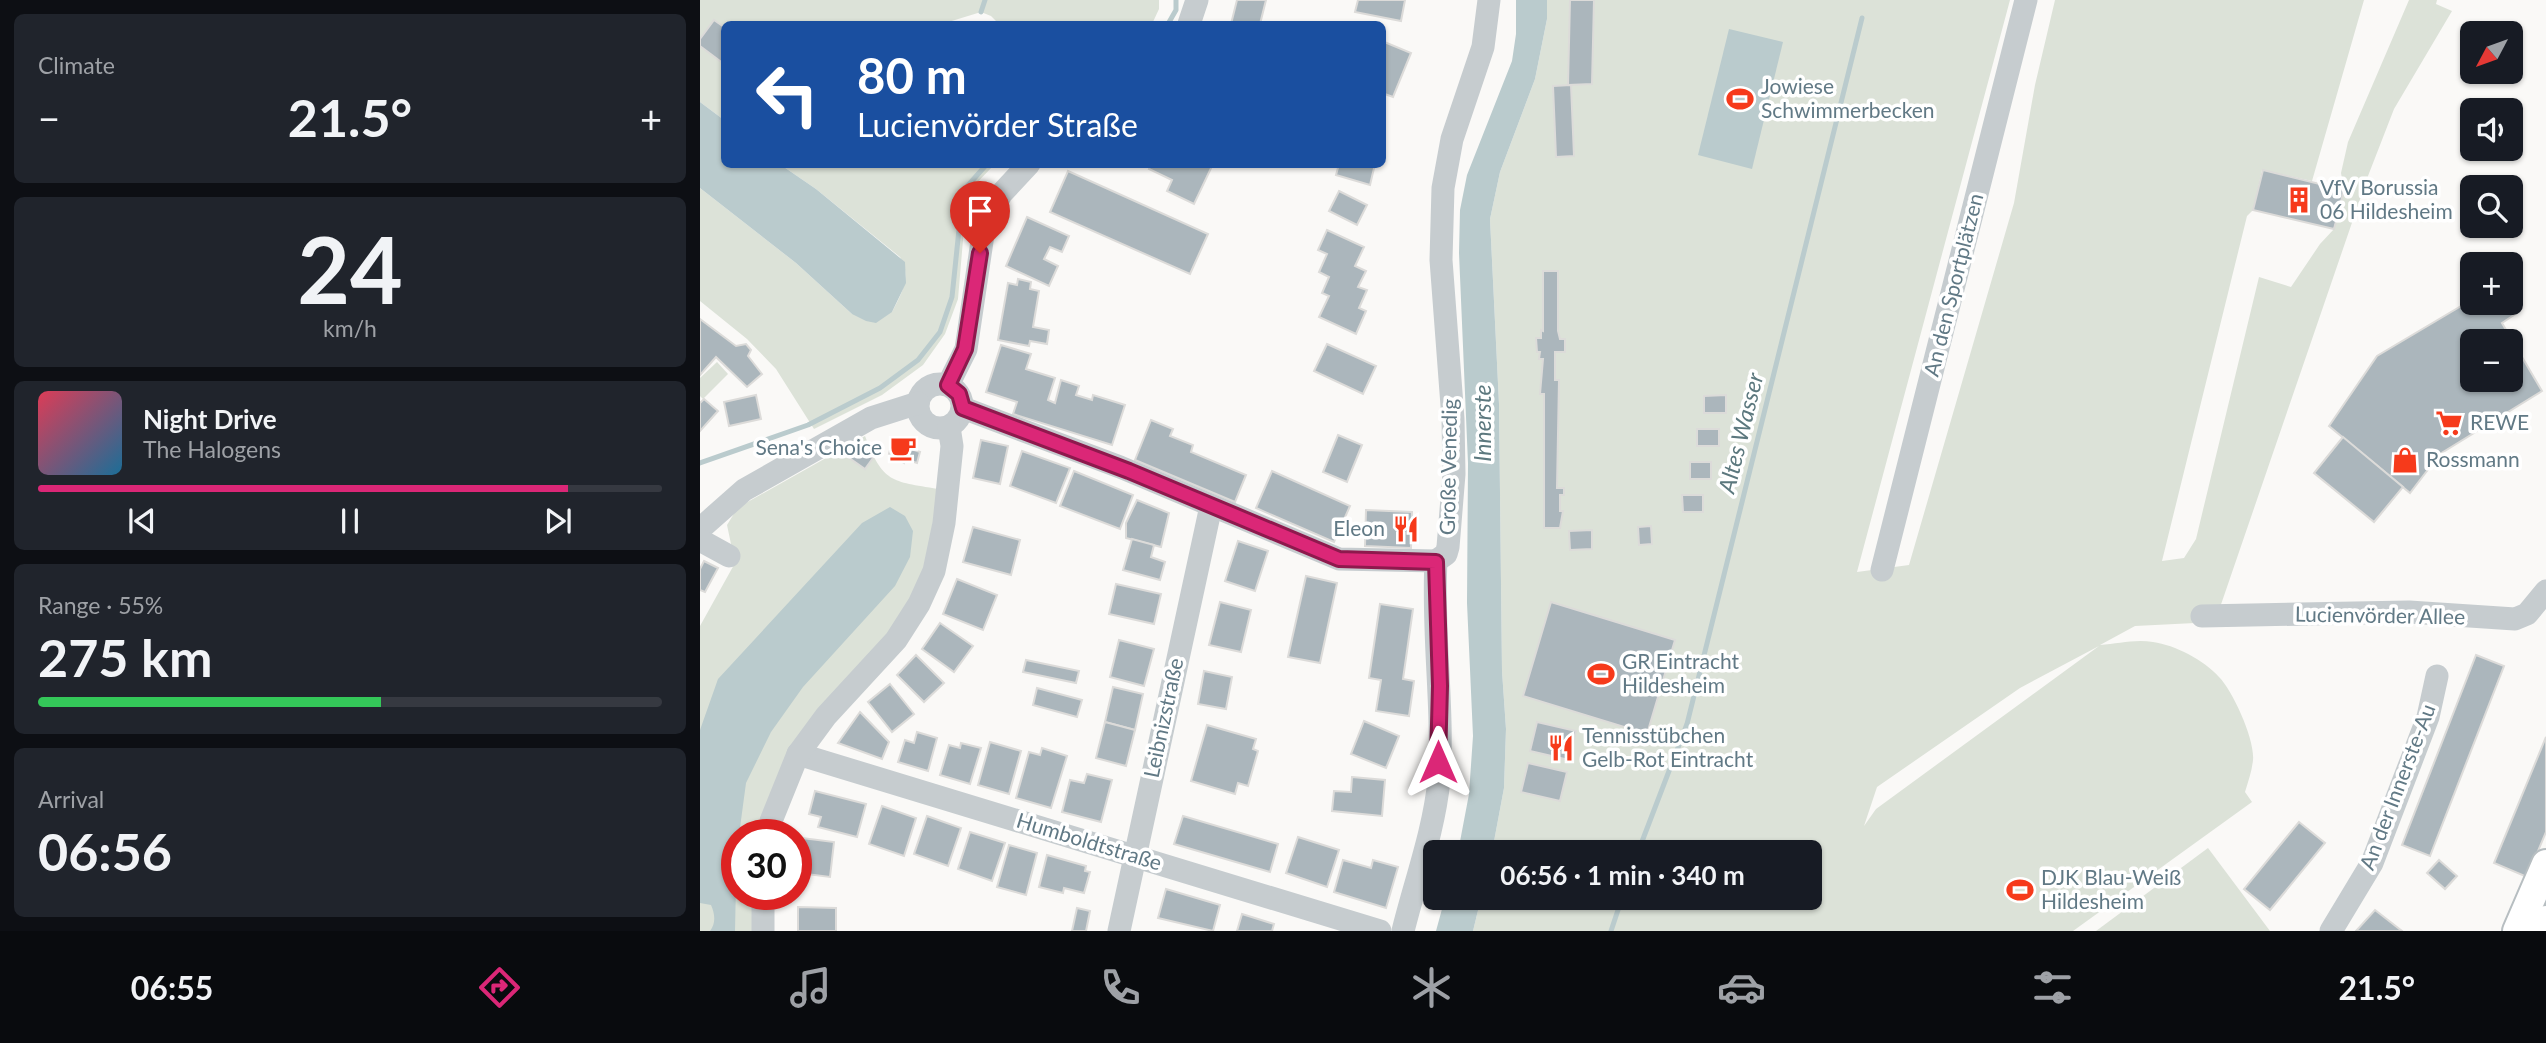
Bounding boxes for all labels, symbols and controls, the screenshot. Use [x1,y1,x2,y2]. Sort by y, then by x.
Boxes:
north arrow [2460,21,2524,84]
map controls [2460,21,2523,392]
text: 80 m [857,46,967,104]
icon: left [742,49,833,140]
text: Climate [38,51,115,79]
place label: Jowiese Schwimmerbecken [1761,73,1935,122]
sports icon: Jowiese Schwimmerbecken [1725,84,1755,114]
text: 21.5° [288,86,412,148]
text: − [38,95,60,141]
text: + [640,95,662,141]
button: sound [2460,98,2523,161]
text: Lucienvörder Straße [857,105,1138,144]
place label: VfV Borussia 06 Hildesheim [2320,174,2453,223]
button: search [2460,175,2523,238]
pin [950,181,1010,253]
building icon: VfV Borussia 06 Hildesheim [2284,185,2314,215]
street label: An den Sportplätzen [1918,190,1987,379]
icon: arrive [961,192,999,230]
text: 24 [297,214,403,323]
button: + [2460,252,2523,315]
text: km/h [323,314,377,342]
button: − [2460,329,2523,392]
water label: Altes Wasser [1711,369,1769,497]
water label: Innerste [1468,384,1496,462]
street label: Große Venedig [1434,398,1461,535]
text: Night Drive [143,403,277,435]
supermarket icon: REWE [2434,408,2464,438]
place label: REWE [2470,409,2529,434]
cafe icon: Sena's Choice [888,433,918,463]
place label: Sena's Choice [755,434,882,459]
text: The Halogens [143,435,281,463]
shop icon: Rossmann [2390,445,2420,475]
place label: Rossmann [2426,446,2520,471]
icon: previous [123,502,161,540]
icon: pause [331,502,369,540]
icon: next [539,502,577,540]
restaurant icon: Eleon [1391,514,1421,544]
place label: Eleon [1333,515,1385,540]
text: Range · 55% [38,591,163,619]
street label: Lucienvörder Allee [2295,601,2465,628]
text: 275 km [38,626,212,688]
place label: GR Eintracht Hildesheim [1622,648,1740,697]
street label: Leibnizstraße [1138,655,1187,780]
sports icon: GR Eintracht Hildesheim [1586,659,1616,689]
street label: An der Innerste-Au [2353,700,2440,873]
place label: Tennisstübchen Gelb-Rot Eintracht [1582,722,1754,771]
position arrow [1401,725,1475,799]
restaurant icon: Tennisstübchen Gelb-Rot Eintracht [1546,733,1576,763]
text: Arrival [38,785,104,813]
street label: Humboldtstraße [1014,807,1165,875]
speed limit sign: 30 [721,819,812,910]
text: 06:56 [38,820,172,882]
text: 06:56 · 1 min · 340 m [1500,859,1745,891]
place label: DJK Blau-Weiß Hildesheim [2041,864,2181,913]
sports icon: DJK Blau-Weiß Hildesheim [2005,875,2035,905]
icon: directions [475,963,524,1012]
icon: music [786,963,835,1012]
icon: phone [1096,963,1145,1012]
icon: climate [1407,963,1456,1012]
icon: car [1717,963,1766,1012]
icon: filters [2028,963,2077,1012]
text: 06:55 [131,968,213,1007]
text: 21.5° [2339,968,2415,1007]

